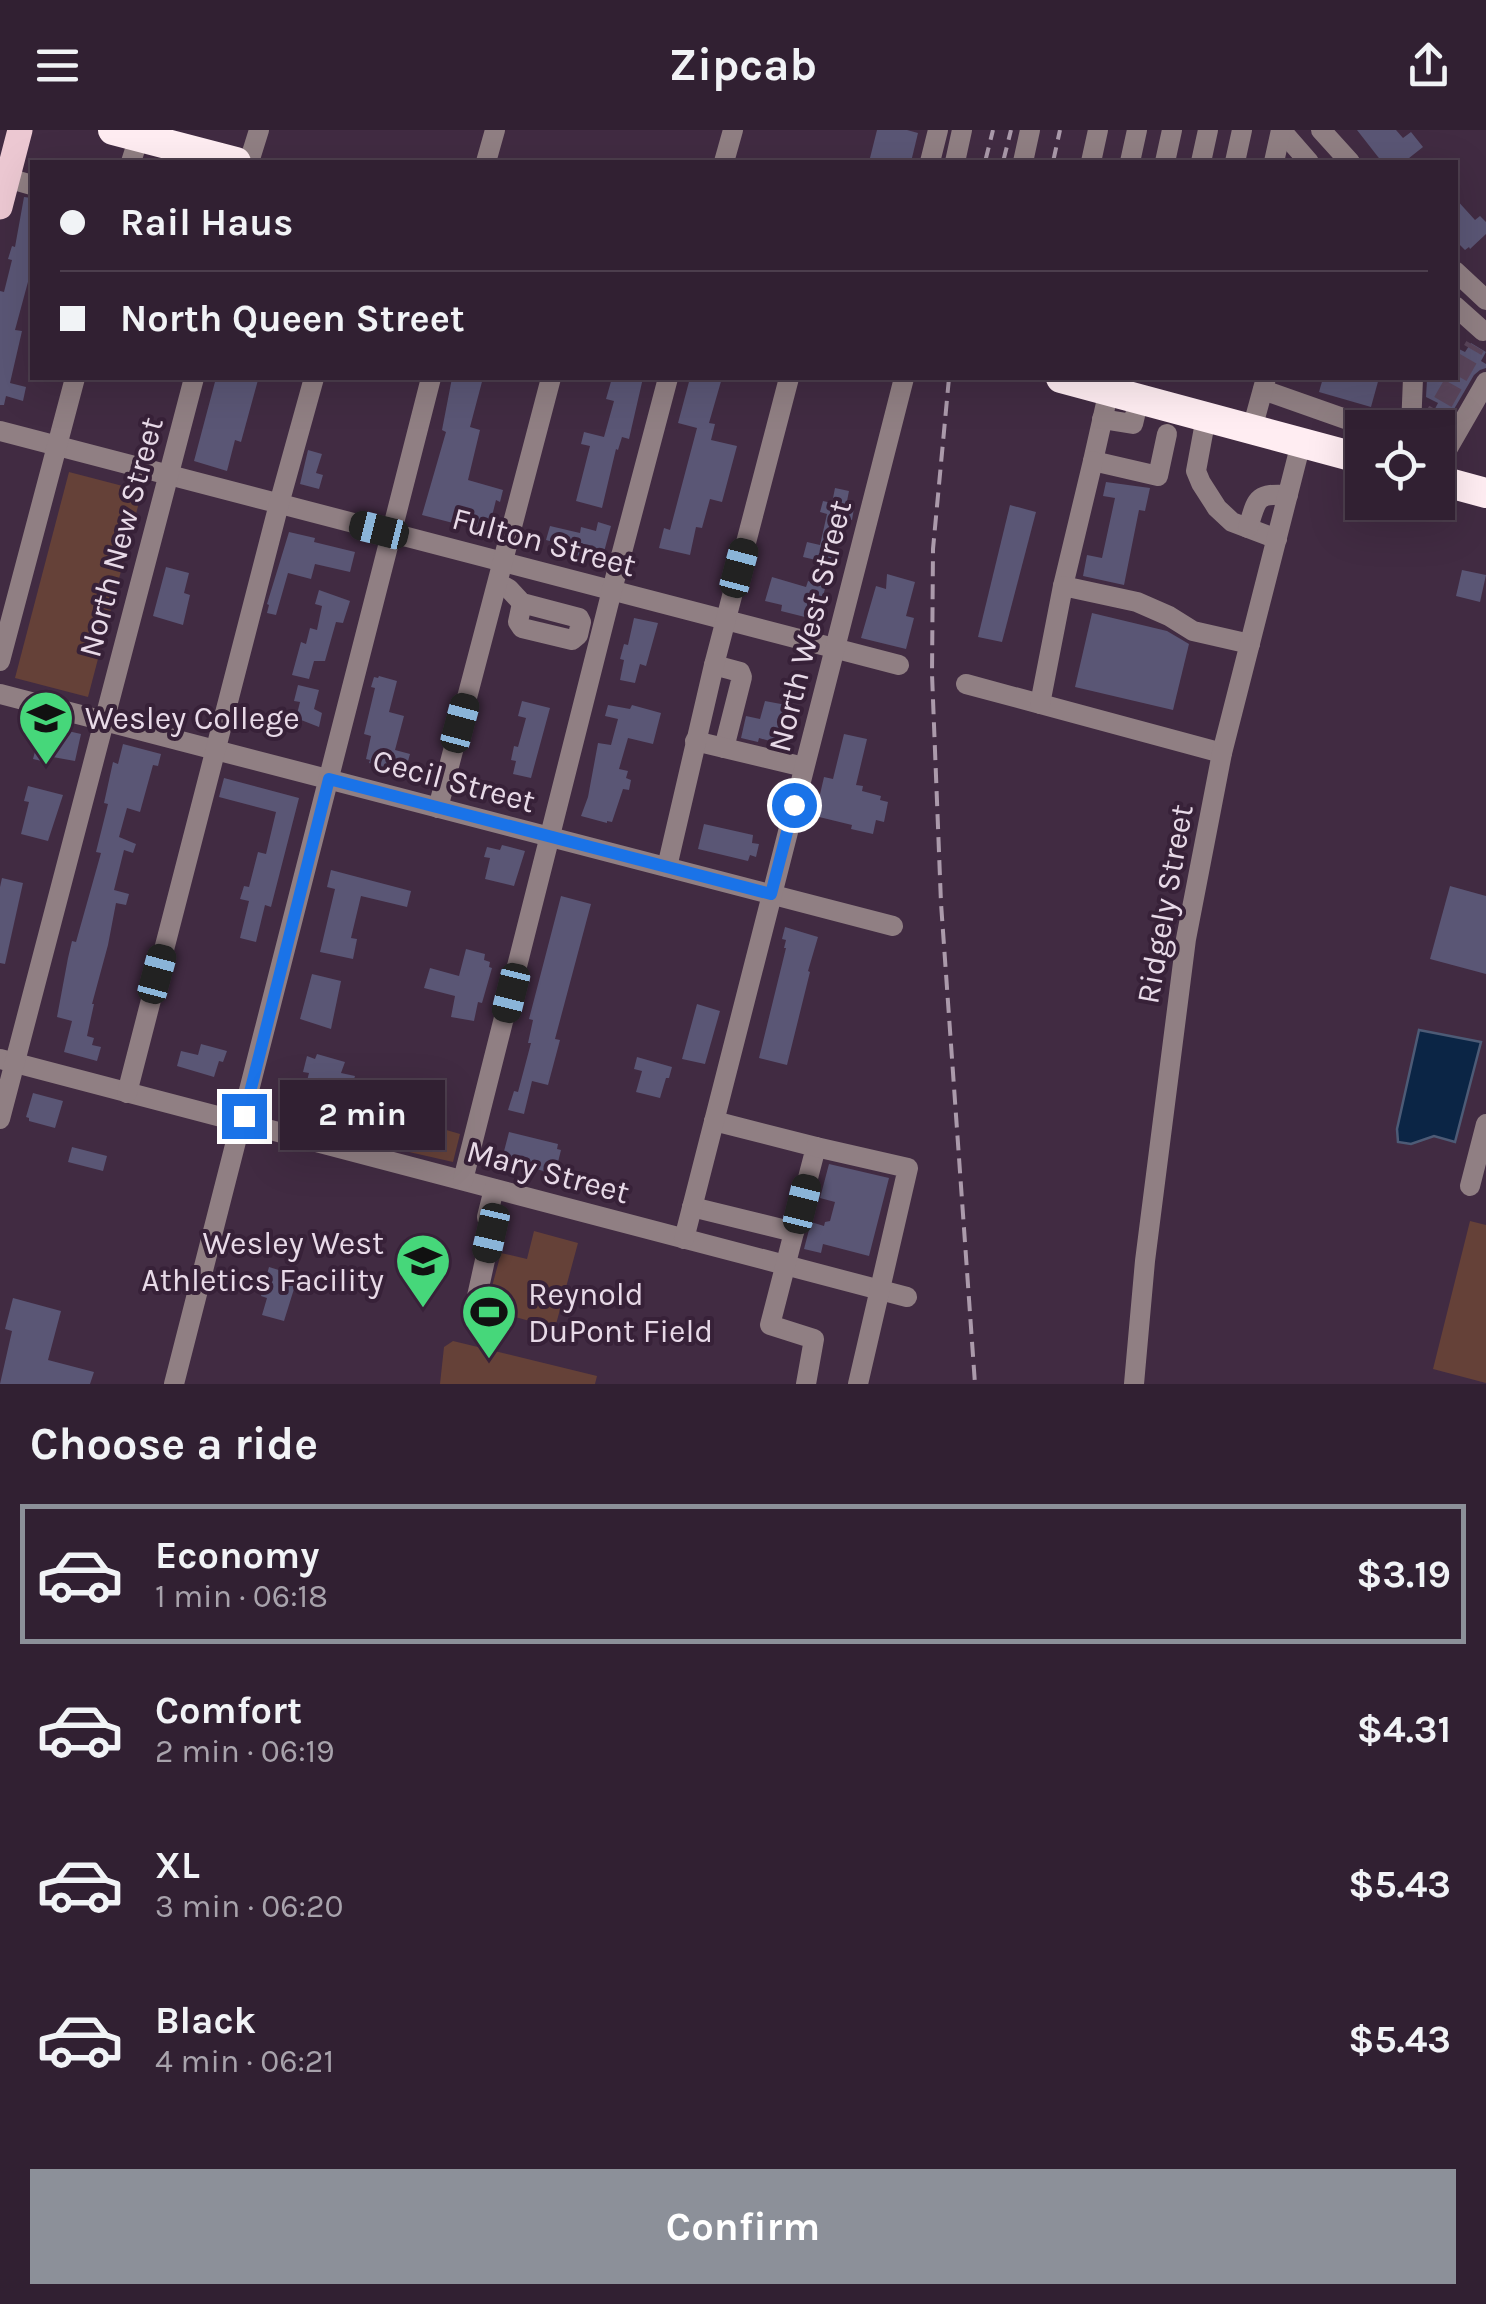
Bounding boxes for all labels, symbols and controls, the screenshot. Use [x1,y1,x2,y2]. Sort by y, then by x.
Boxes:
icon: menu [30,38,85,93]
icon: share [1401,38,1456,93]
text: Zipcab [669,39,817,91]
text: Rail Haus [120,200,293,245]
text: North Queen Street [120,296,465,341]
map controls [1345,410,1455,520]
button: locate [1345,410,1455,520]
street label: North New Street [71,413,171,661]
street label: North West Street [761,496,859,756]
street label: Fulton Street [448,500,640,584]
car [346,508,412,552]
car [717,535,761,601]
school or university icon: Wesley College [16,688,76,767]
car [438,690,482,756]
place label: Wesley College [85,700,300,737]
street label: Cecil Street [369,742,539,820]
route start [772,783,817,828]
street label: Ridgely Street [1129,801,1201,1007]
car [135,941,179,1007]
car [489,960,533,1026]
callout: 2 min [279,1081,444,1151]
route end [222,1094,267,1139]
text: 2 min [318,1096,407,1133]
street label: Mary Street [463,1133,633,1211]
car [780,1171,824,1237]
car [470,1200,512,1266]
place label: Wesley West Athletics Facility [141,1225,384,1299]
school or university icon: Wesley West Athletics Facility [393,1231,453,1310]
place label: Reynold DuPont Field [528,1276,713,1350]
sports icon: Reynold DuPont Field [459,1282,519,1361]
text: Choose a ride [30,1418,318,1470]
icon: car [35,1529,125,1619]
text: Economy [155,1533,319,1578]
text: $3.19 [1356,1552,1451,1597]
text: 1 min · 06:18 [155,1578,328,1615]
icon: car [35,1684,125,1774]
text: Comfort [155,1688,302,1733]
text: $4.31 [1357,1707,1451,1752]
text: 2 min · 06:19 [155,1733,335,1770]
icon: car [35,1839,125,1929]
text: XL [155,1843,200,1888]
text: $5.43 [1348,1862,1451,1907]
text: 3 min · 06:20 [155,1888,343,1925]
icon: car [35,1994,125,2084]
text: Black [155,1998,256,2043]
text: $5.43 [1348,2017,1451,2062]
text: 4 min · 06:21 [155,2043,334,2080]
button: Confirm [30,2169,1456,2284]

